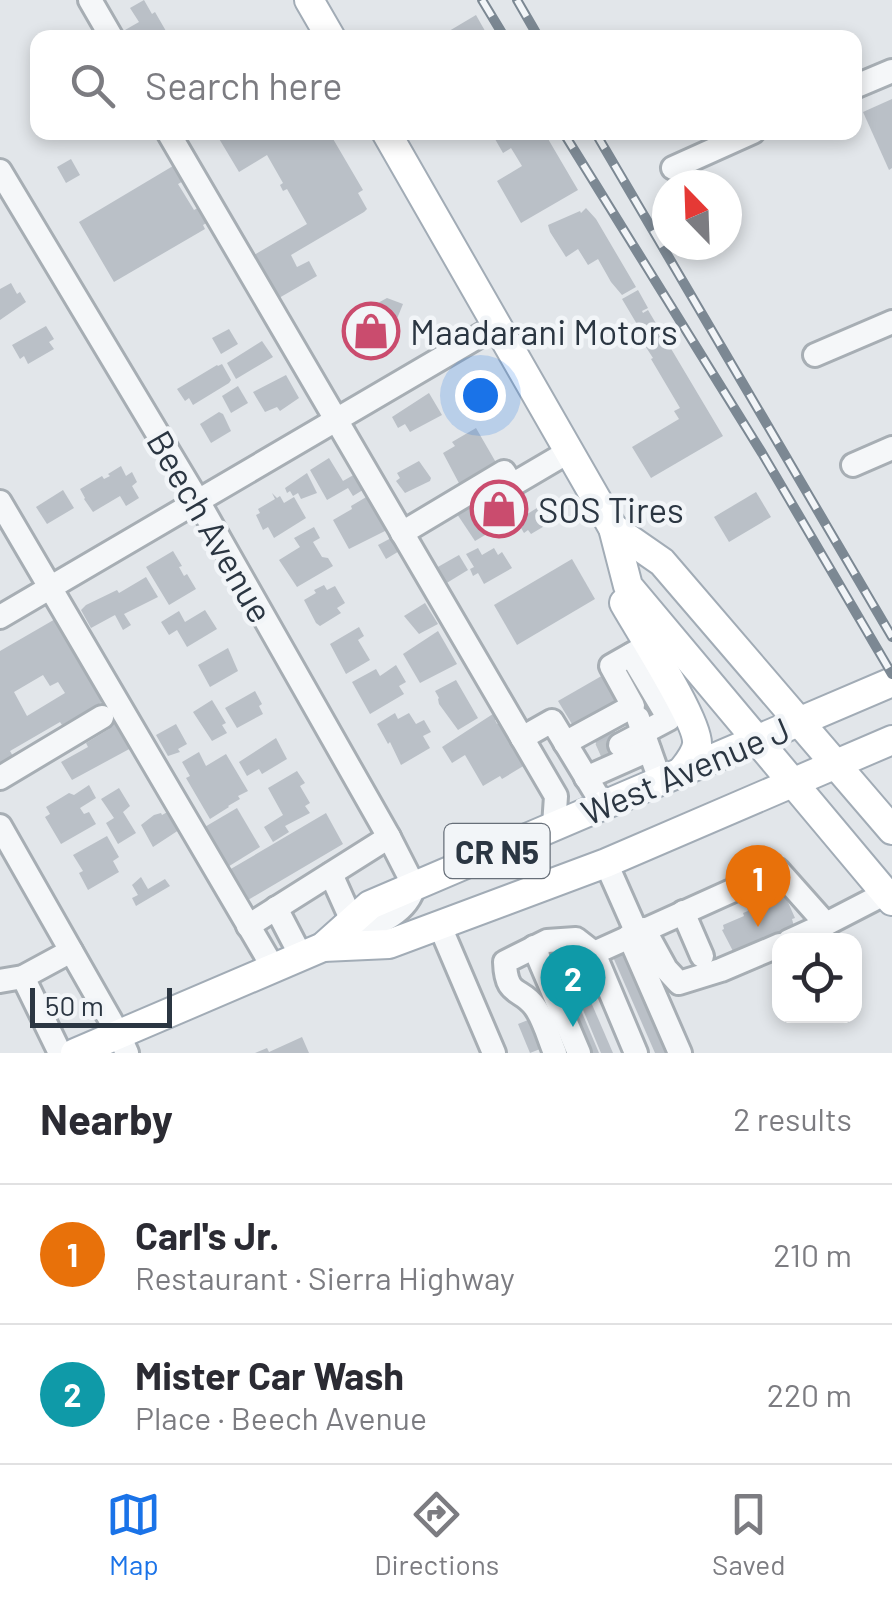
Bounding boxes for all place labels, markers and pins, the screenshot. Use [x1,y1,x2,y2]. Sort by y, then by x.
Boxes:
shop icon: Maadarani Motors [341,301,401,361]
place label: Maadarani Motors [410,310,678,352]
shop icon: SOS Tires [469,479,529,539]
place label: SOS Tires [538,488,684,530]
pin: 1 [726,844,790,927]
pin: 2 [540,944,606,1027]

